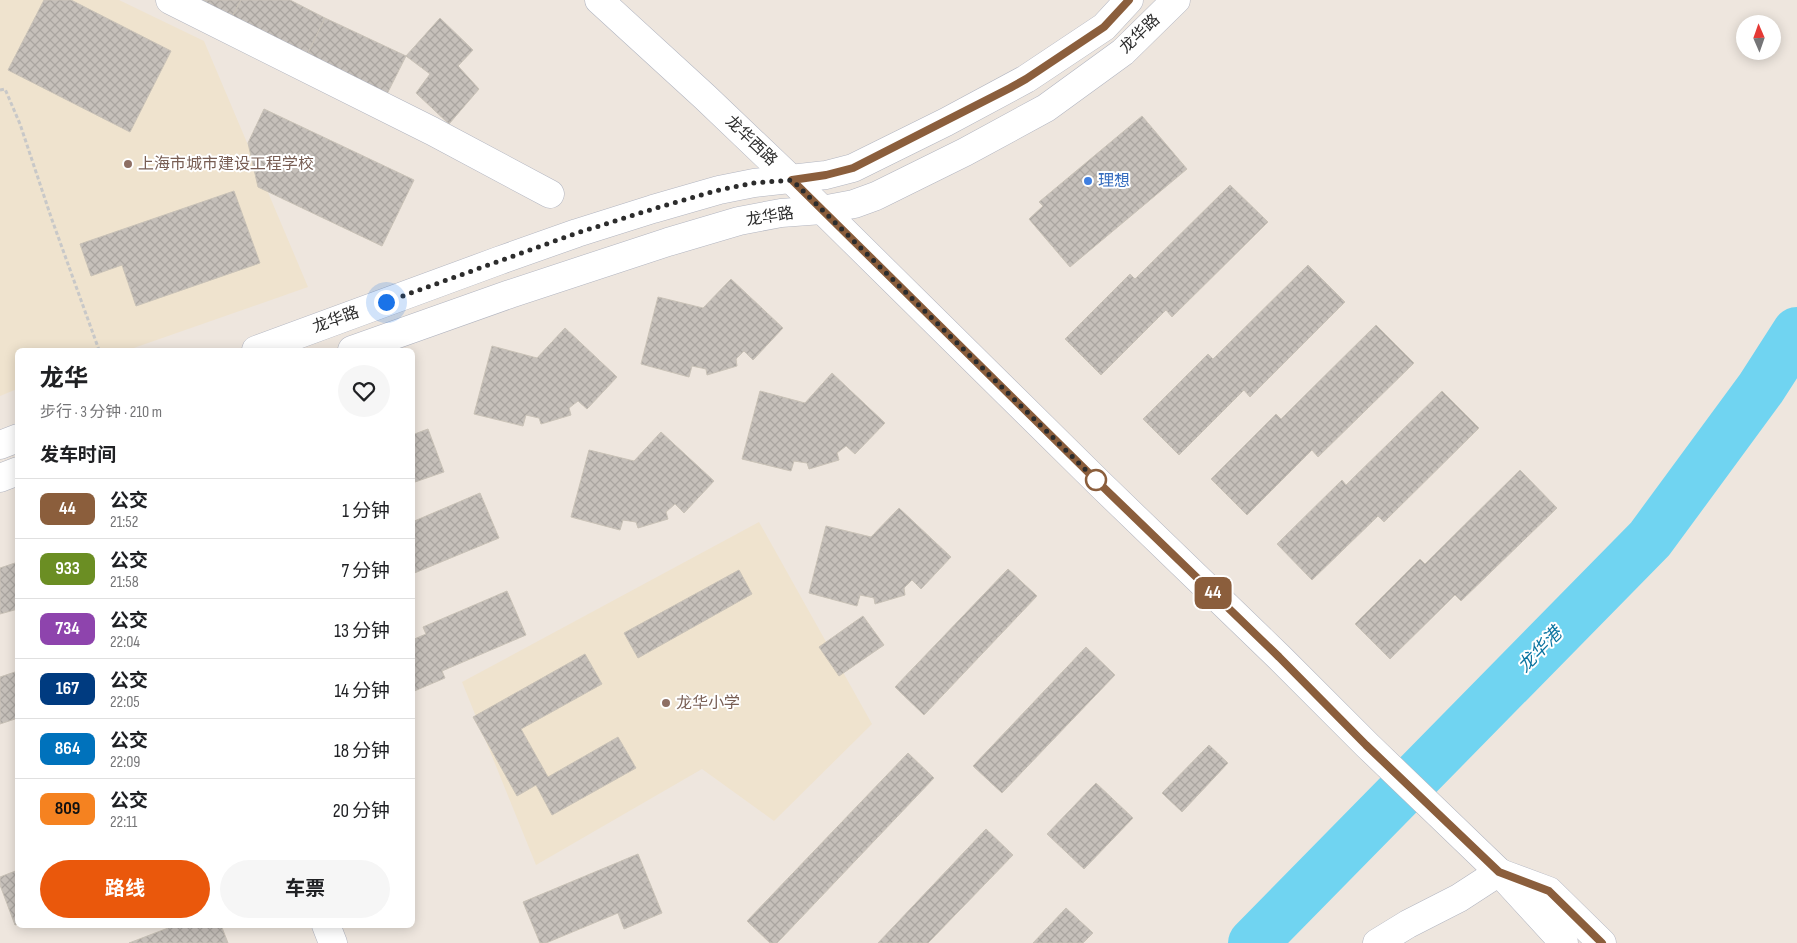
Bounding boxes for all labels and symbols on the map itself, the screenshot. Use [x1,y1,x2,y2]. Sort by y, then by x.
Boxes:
street label: 龙华路 [1116,10,1164,58]
north arrow [1736,15,1781,60]
street label: 龙华西路 [721,112,781,170]
place label: 上海市城市建设工程学校 [138,155,314,174]
marker: 上海市城市建设工程学校 [122,158,134,170]
place label: 理想 [1098,172,1130,191]
marker: 理想 [1082,175,1094,187]
street label: 龙华路 [745,204,795,230]
your location [374,290,399,315]
street label: 龙华路 [310,303,362,337]
unlabelled marker [1085,469,1107,491]
line badge: 44 [1190,577,1236,609]
water label: 龙华港 [1514,621,1568,677]
place label: 龙华小学 [676,694,740,713]
marker: 龙华小学 [660,697,672,709]

